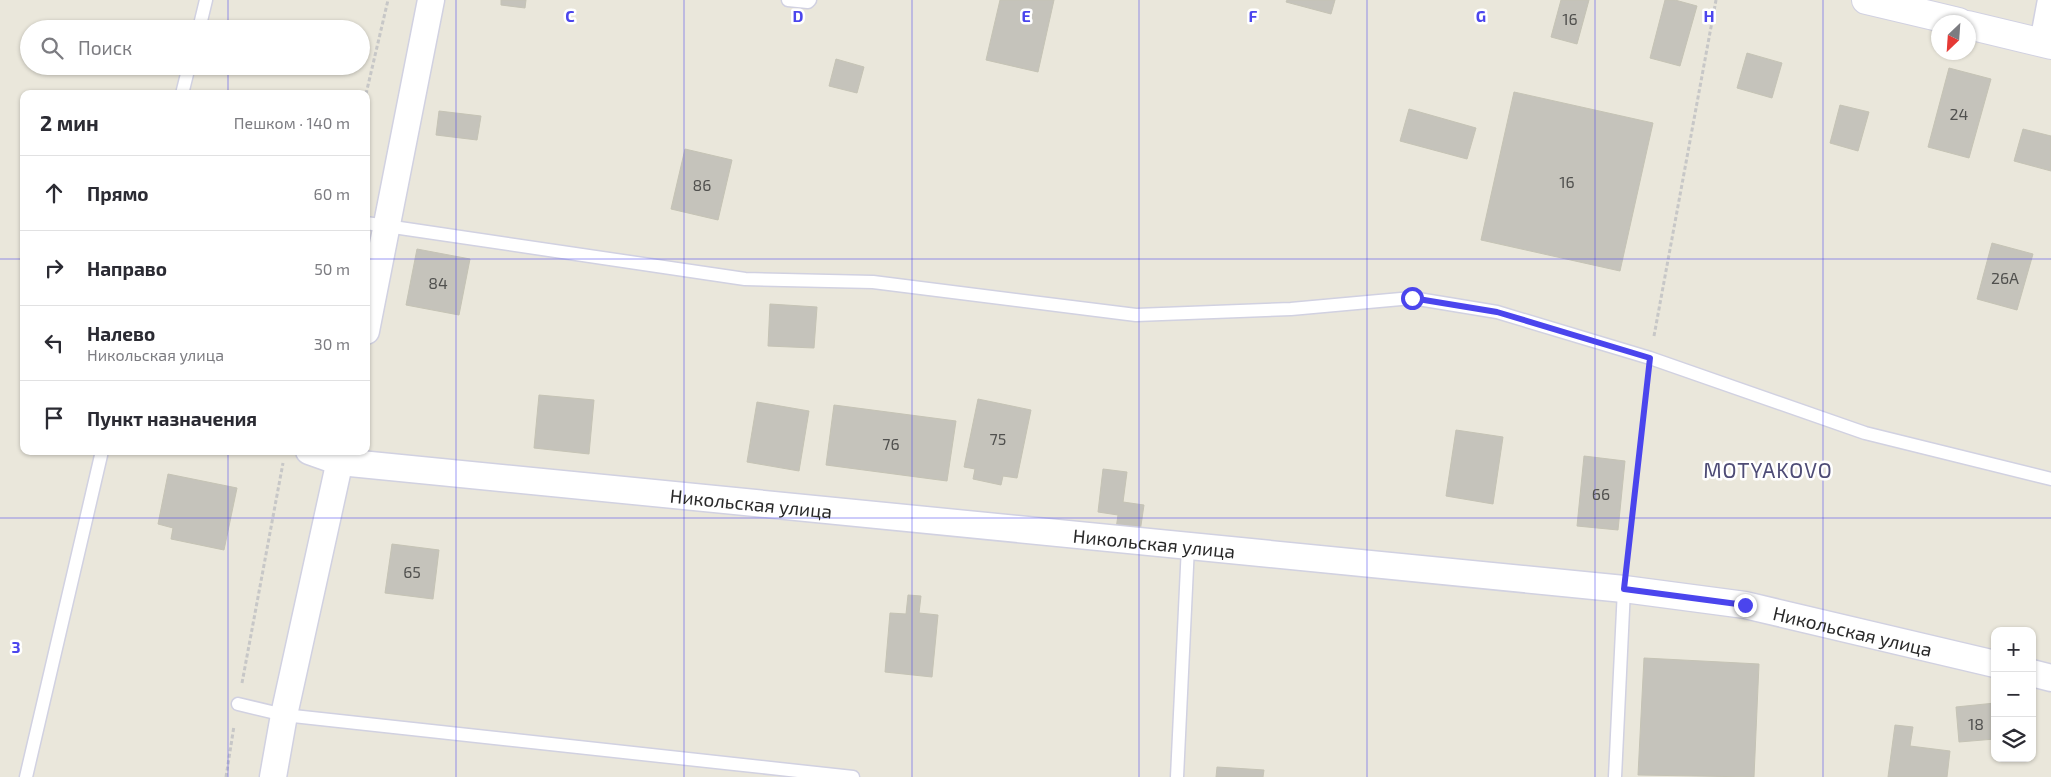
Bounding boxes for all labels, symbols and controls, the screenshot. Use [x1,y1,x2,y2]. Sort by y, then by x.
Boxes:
text: C [565,6,575,25]
text: D [793,6,804,25]
text: E [1021,6,1031,25]
text: F [1249,6,1258,25]
text: G [1476,6,1486,25]
text: H [1703,6,1715,25]
house number: 16 [1562,9,1578,28]
north arrow [1931,15,1976,60]
search box [20,20,370,75]
icon: search [38,34,66,62]
text: Поиск [78,36,132,59]
house number: 24 [1950,104,1969,123]
text: 2 мин [40,110,99,135]
text: Пешком · 140 m [234,113,350,132]
house number: 16 [1559,172,1575,191]
house number: 86 [693,175,711,194]
icon: ahead [40,179,68,207]
text: Прямо [87,182,149,205]
text: 60 m [314,184,350,203]
icon: right [40,254,68,282]
text: Направо [87,257,167,280]
text: 50 m [314,259,350,278]
house number: 26А [1991,268,2019,287]
house number: 84 [428,273,448,292]
route start [1401,287,1424,310]
text: Налево [87,322,155,345]
icon: left [40,329,68,357]
text: 30 m [314,334,350,353]
text: Никольская улица [87,345,224,364]
icon: arrive [40,404,68,432]
text: Пункт назначения [87,407,257,430]
house number: 75 [990,429,1006,448]
house number: 76 [882,434,900,453]
district label: MOTYAKOVO [1703,457,1833,482]
street label: Никольская улица [669,483,833,522]
house number: 66 [1592,484,1610,503]
street label: Никольская улица [1072,523,1236,562]
house number: 65 [403,562,421,581]
route end [1734,594,1757,617]
street label: Никольская улица [1771,601,1935,660]
map controls [1991,627,2036,762]
button: + [1991,627,2036,672]
text: 3 [11,637,21,656]
button: − [1991,672,2036,717]
house number: 18 [1968,714,1984,733]
button: layers [1991,717,2036,762]

